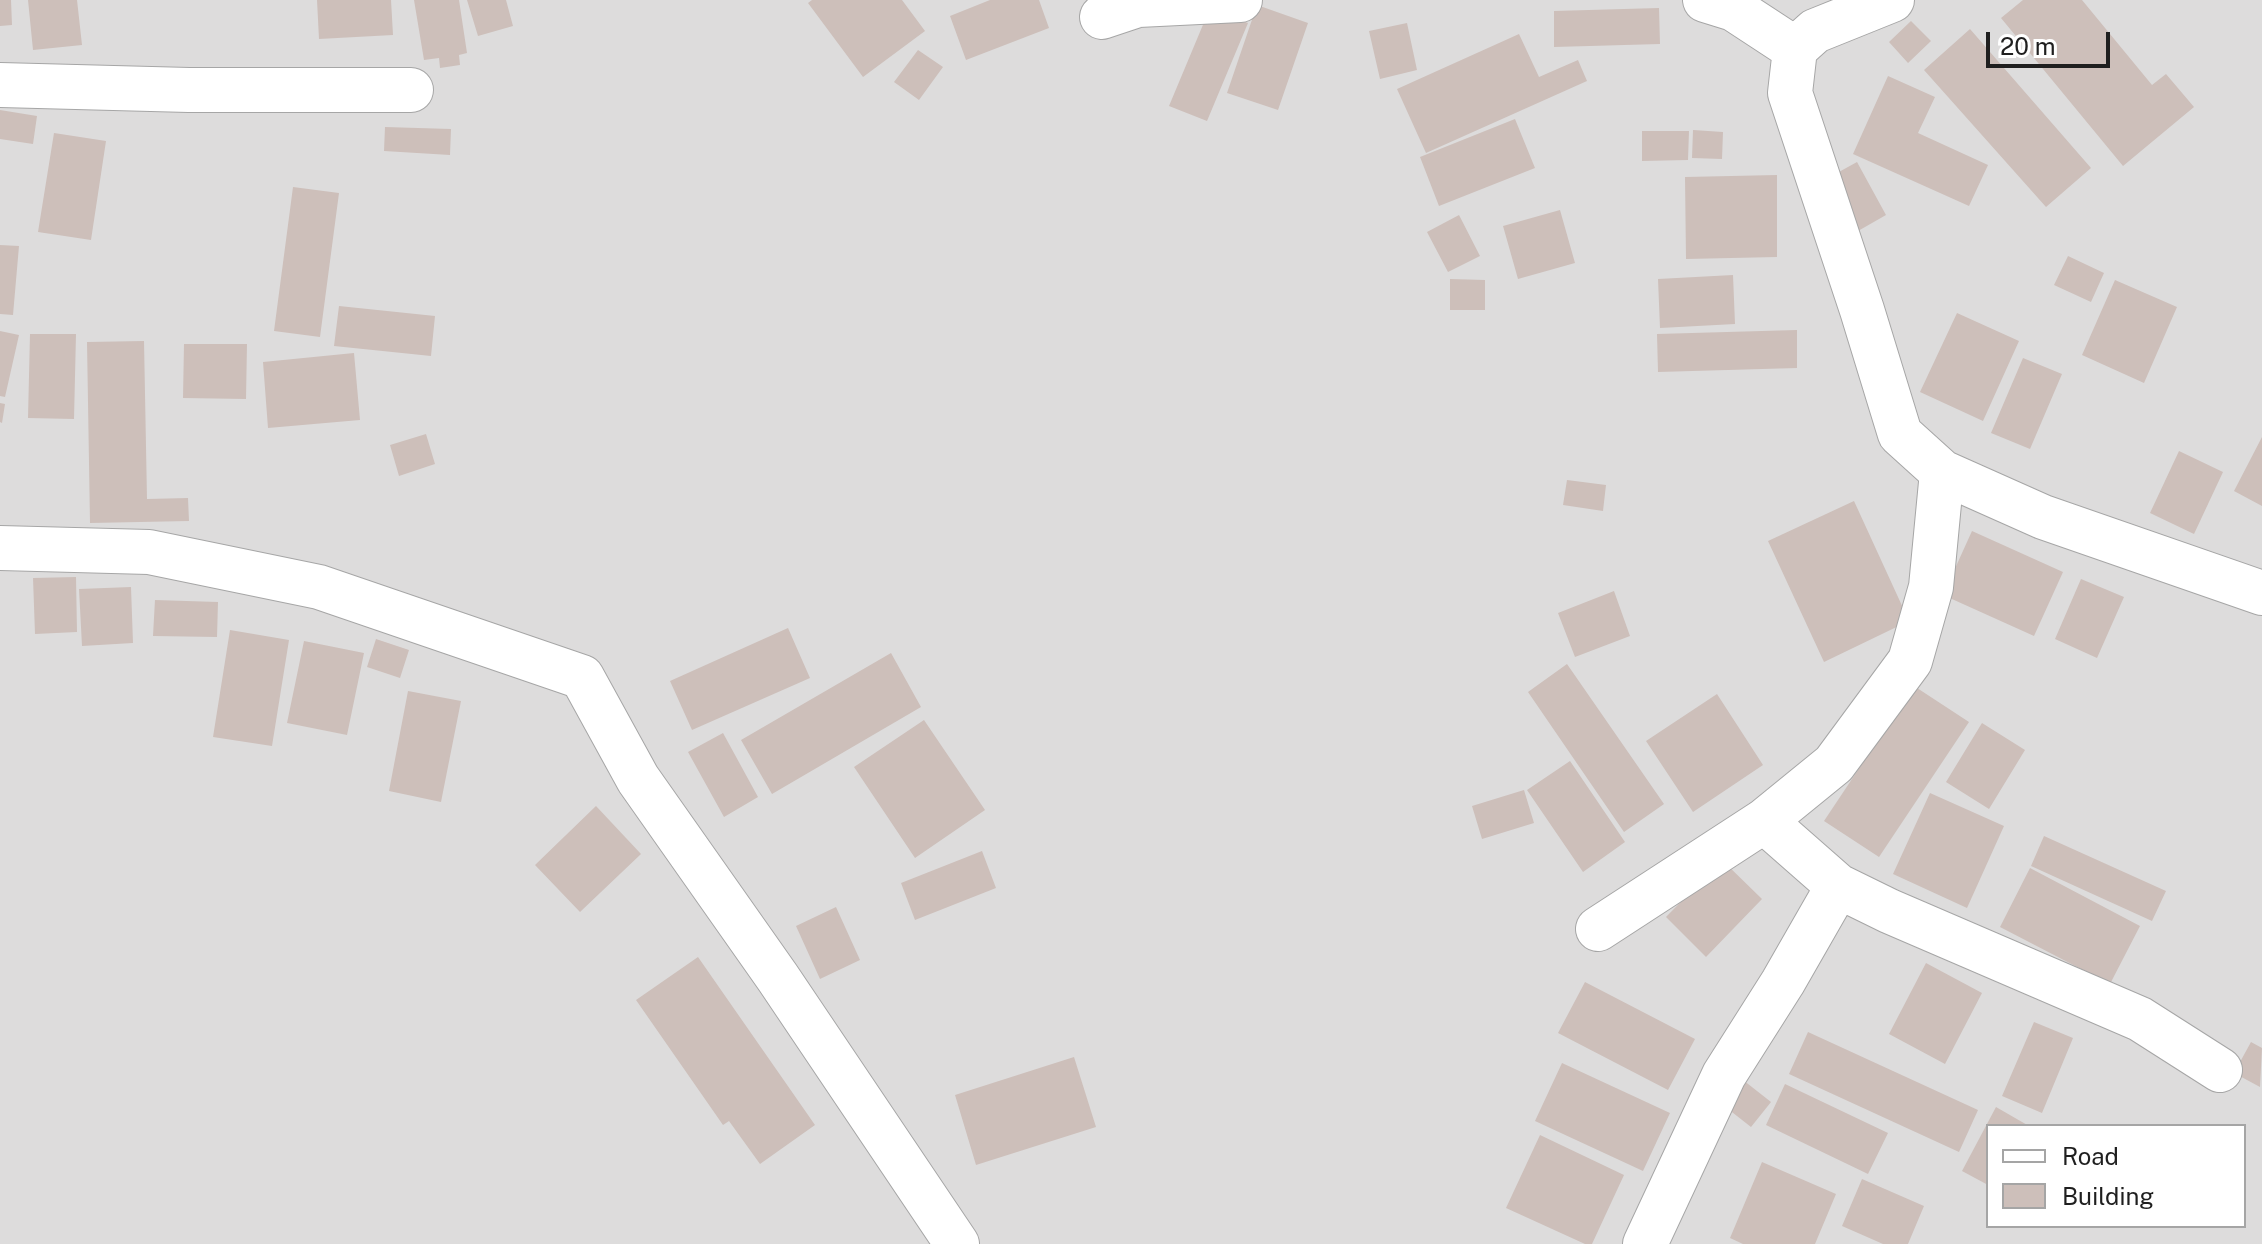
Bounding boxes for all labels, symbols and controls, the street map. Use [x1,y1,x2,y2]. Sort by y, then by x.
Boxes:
scale bar [1990,16,2114,66]
text: 20 m [2000,32,2056,60]
legend [1986,1124,2246,1228]
text: Road [2062,1142,2119,1170]
text: Building [2062,1182,2154,1210]

